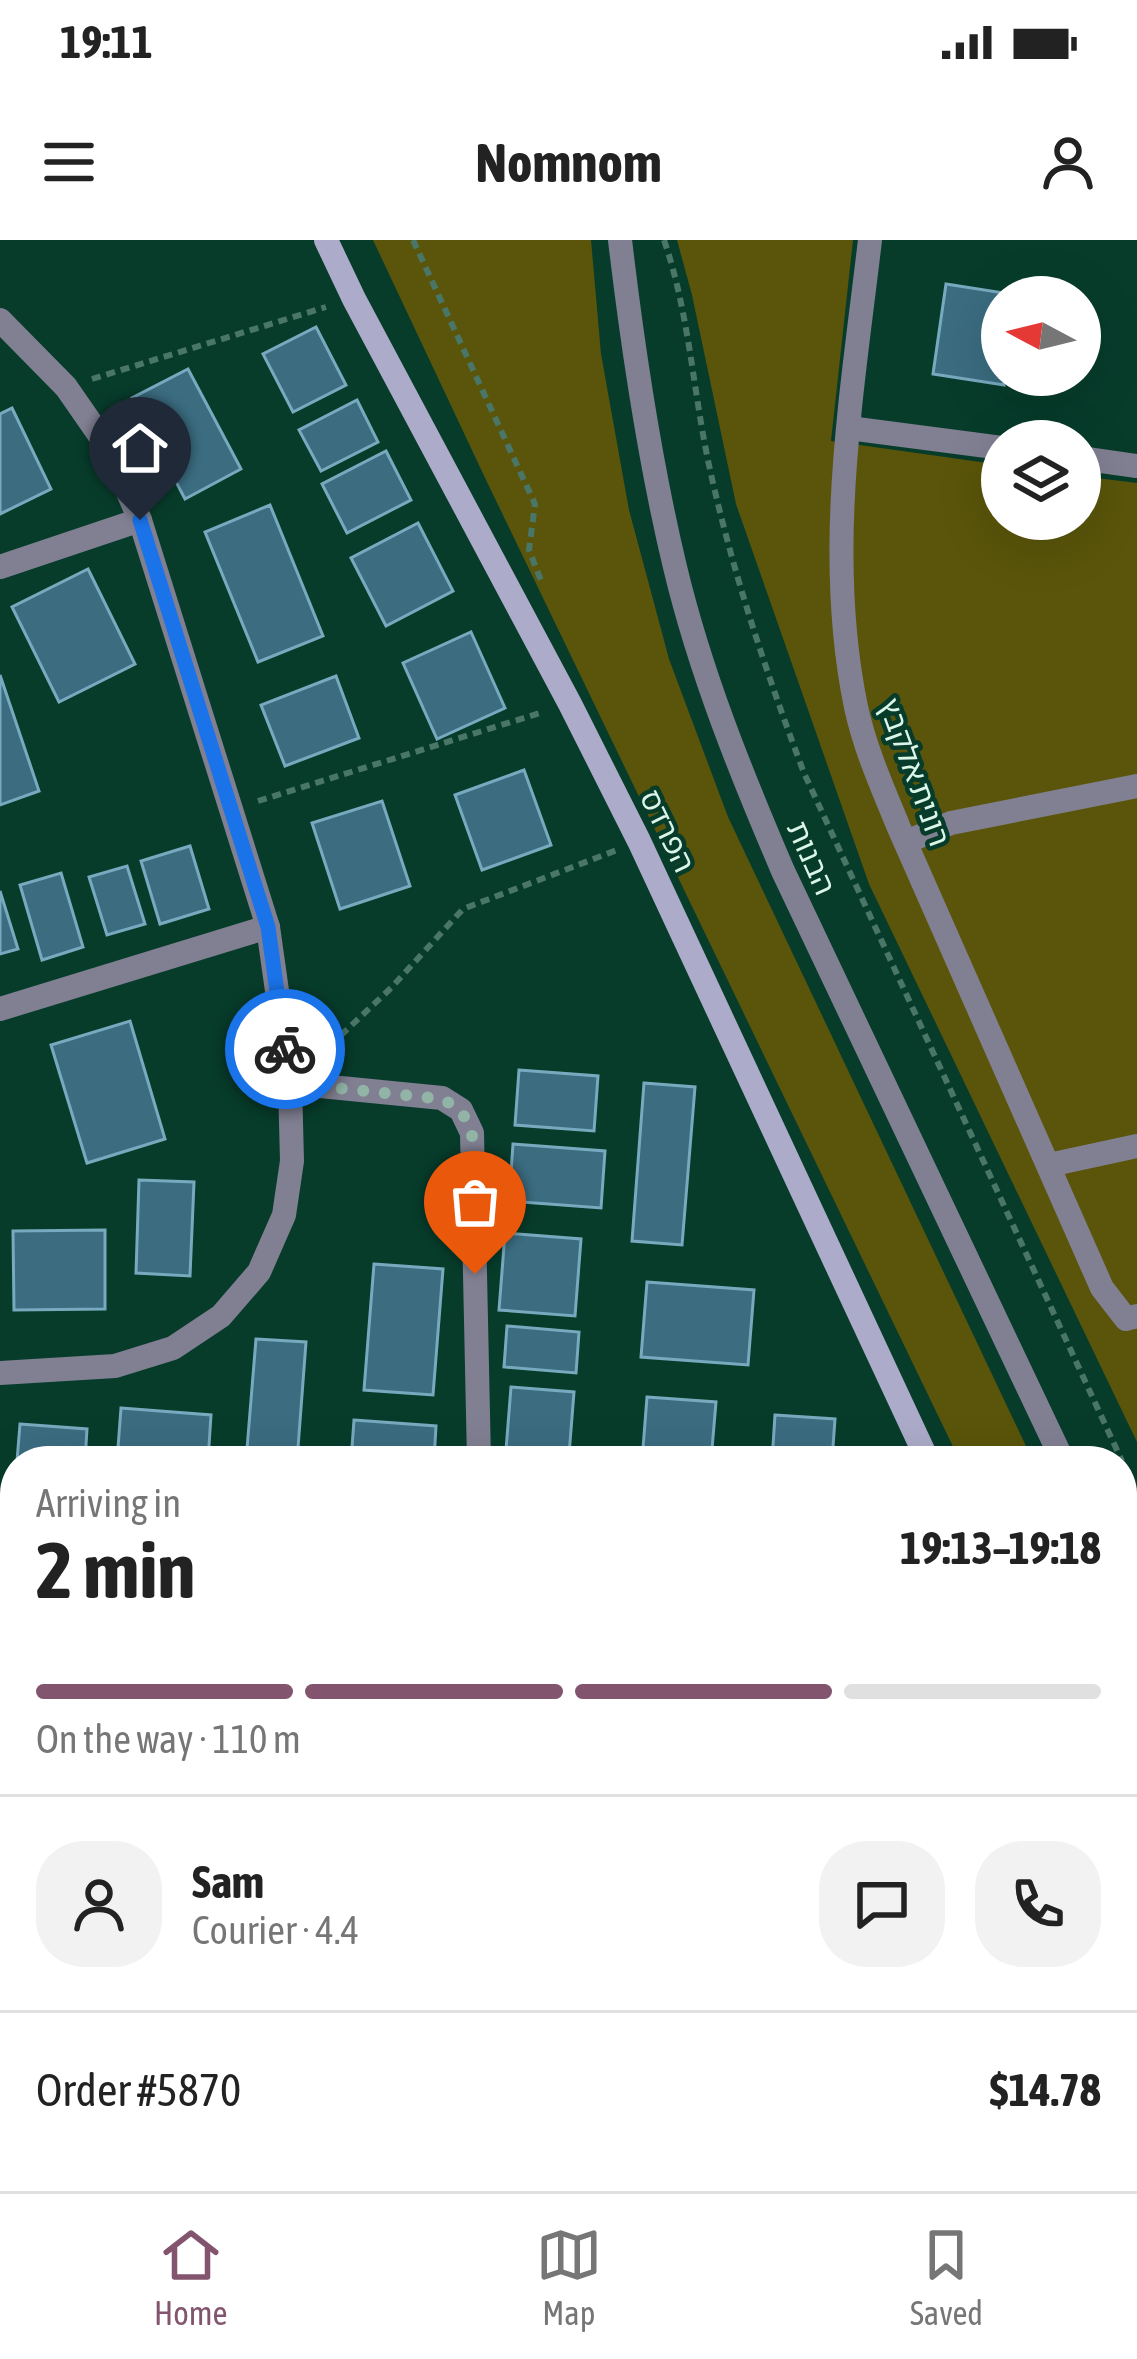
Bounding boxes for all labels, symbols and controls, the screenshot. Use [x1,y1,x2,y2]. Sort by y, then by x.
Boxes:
text: 19:11 [60,16,153,68]
icon: menu [36,129,102,195]
icon: person [1035,129,1101,195]
text: Nomnom [475,132,662,193]
north arrow [981,276,1101,396]
map controls [981,276,1101,540]
pin [89,397,191,520]
icon: home [107,415,173,481]
button: layers [981,420,1101,540]
street label: רונית אלקבץ [872,693,957,850]
street label: הפרדס [634,784,702,877]
street label: הבנות [781,816,843,900]
courier [225,989,345,1109]
icon: bike [252,1016,318,1082]
pin [424,1151,526,1274]
icon: bag [442,1169,508,1235]
text: Arriving in [36,1481,181,1525]
text: 19:13–19:18 [900,1522,1101,1574]
text: 2 min [36,1525,195,1615]
text: On the way · 110 m [36,1717,301,1761]
button: person [36,1841,162,1967]
button: chat [819,1841,945,1967]
button: phone [975,1841,1101,1967]
text: Sam [192,1856,264,1908]
text: Courier · 4.4 [192,1908,359,1952]
text: Order #5870 [36,2064,241,2116]
text: $14.78 [989,2064,1101,2116]
tab: Home [154,2222,228,2332]
tab: Map [536,2222,602,2332]
tab: Saved [910,2222,983,2332]

